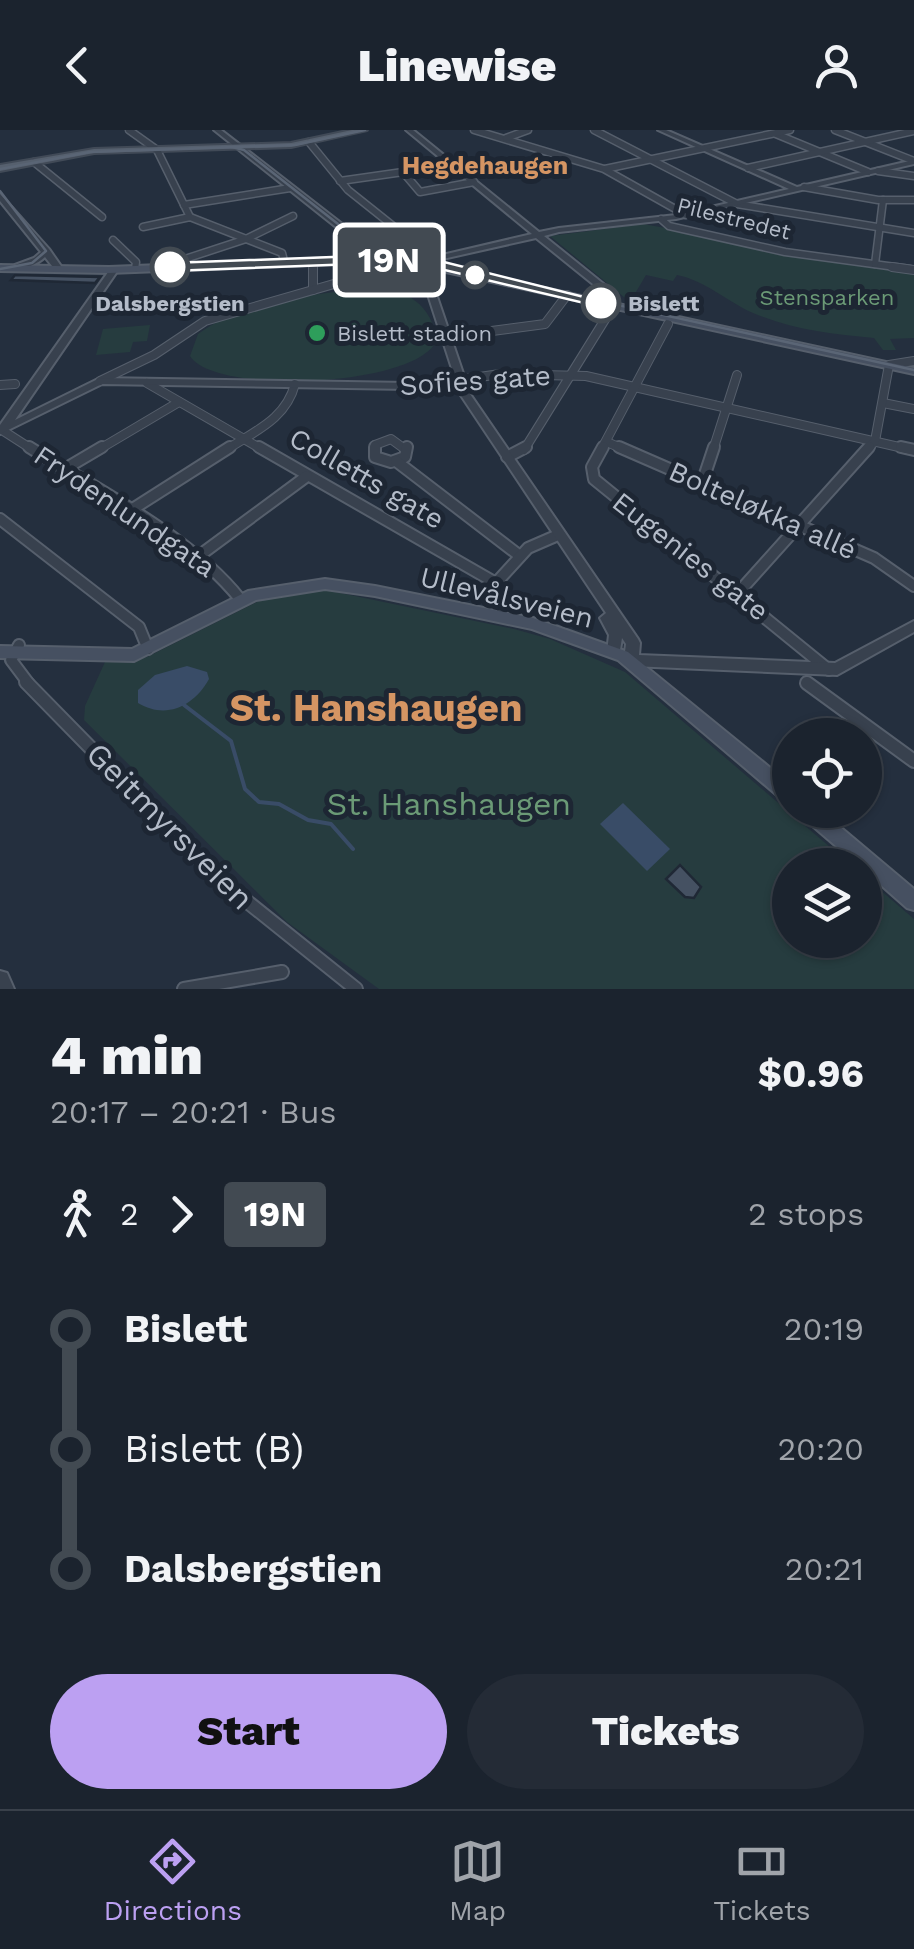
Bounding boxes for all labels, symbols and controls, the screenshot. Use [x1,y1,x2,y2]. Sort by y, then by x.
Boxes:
icon: back [50,38,105,93]
icon: person [809,38,864,93]
text: Linewise [357,39,557,92]
district label: Hegdehaugen [402,151,568,180]
street label: Pilestredet [674,192,793,245]
line badge: 19N [332,228,446,292]
text: 19N [358,239,420,281]
marker: Dalsbergstien [151,248,189,286]
unlabelled marker [462,262,488,288]
marker: Bislett [582,284,620,322]
park label: Stensparken [760,285,894,310]
place label: Dalsbergstien [95,291,245,316]
place label: Bislett [628,291,700,316]
place label: Bislett stadion [337,321,492,346]
marker: Bislett stadion [306,322,328,344]
street label: Sofies gate [398,359,552,402]
street label: Colletts gate [284,421,450,536]
street label: Frydenlundgata [28,439,222,584]
street label: Bolteløkka allé [664,454,862,567]
street label: Eugenies gate [606,485,775,628]
street label: Ullevålsveien [417,560,597,635]
district label: St. Hanshaugen [229,686,523,730]
map controls [772,718,882,958]
button: locate [772,718,882,828]
street label: Geitmyrsveien [78,734,262,918]
park label: St. Hanshaugen [327,785,571,823]
button: layers [772,848,882,958]
text: 4 min [50,1023,203,1087]
text: $0.96 [758,1052,864,1096]
text: 20:17 – 20:21 · Bus [50,1093,336,1131]
icon: walk [50,1187,105,1242]
icon: forward [154,1187,209,1242]
text: 19N [244,1193,306,1235]
text: 2 [120,1195,139,1233]
text: 2 stops [748,1195,864,1233]
text: Bislett [124,1307,247,1351]
text: 20:19 [784,1310,864,1348]
text: Bislett (B) [124,1427,304,1471]
text: 20:20 [777,1430,864,1468]
text: Dalsbergstien [124,1547,382,1591]
text: 20:21 [785,1550,864,1588]
button: Start [50,1674,447,1789]
button: Tickets [467,1674,864,1789]
tab: Directions [104,1834,242,1927]
tab: Map [449,1834,506,1927]
tab: Tickets [713,1834,810,1927]

